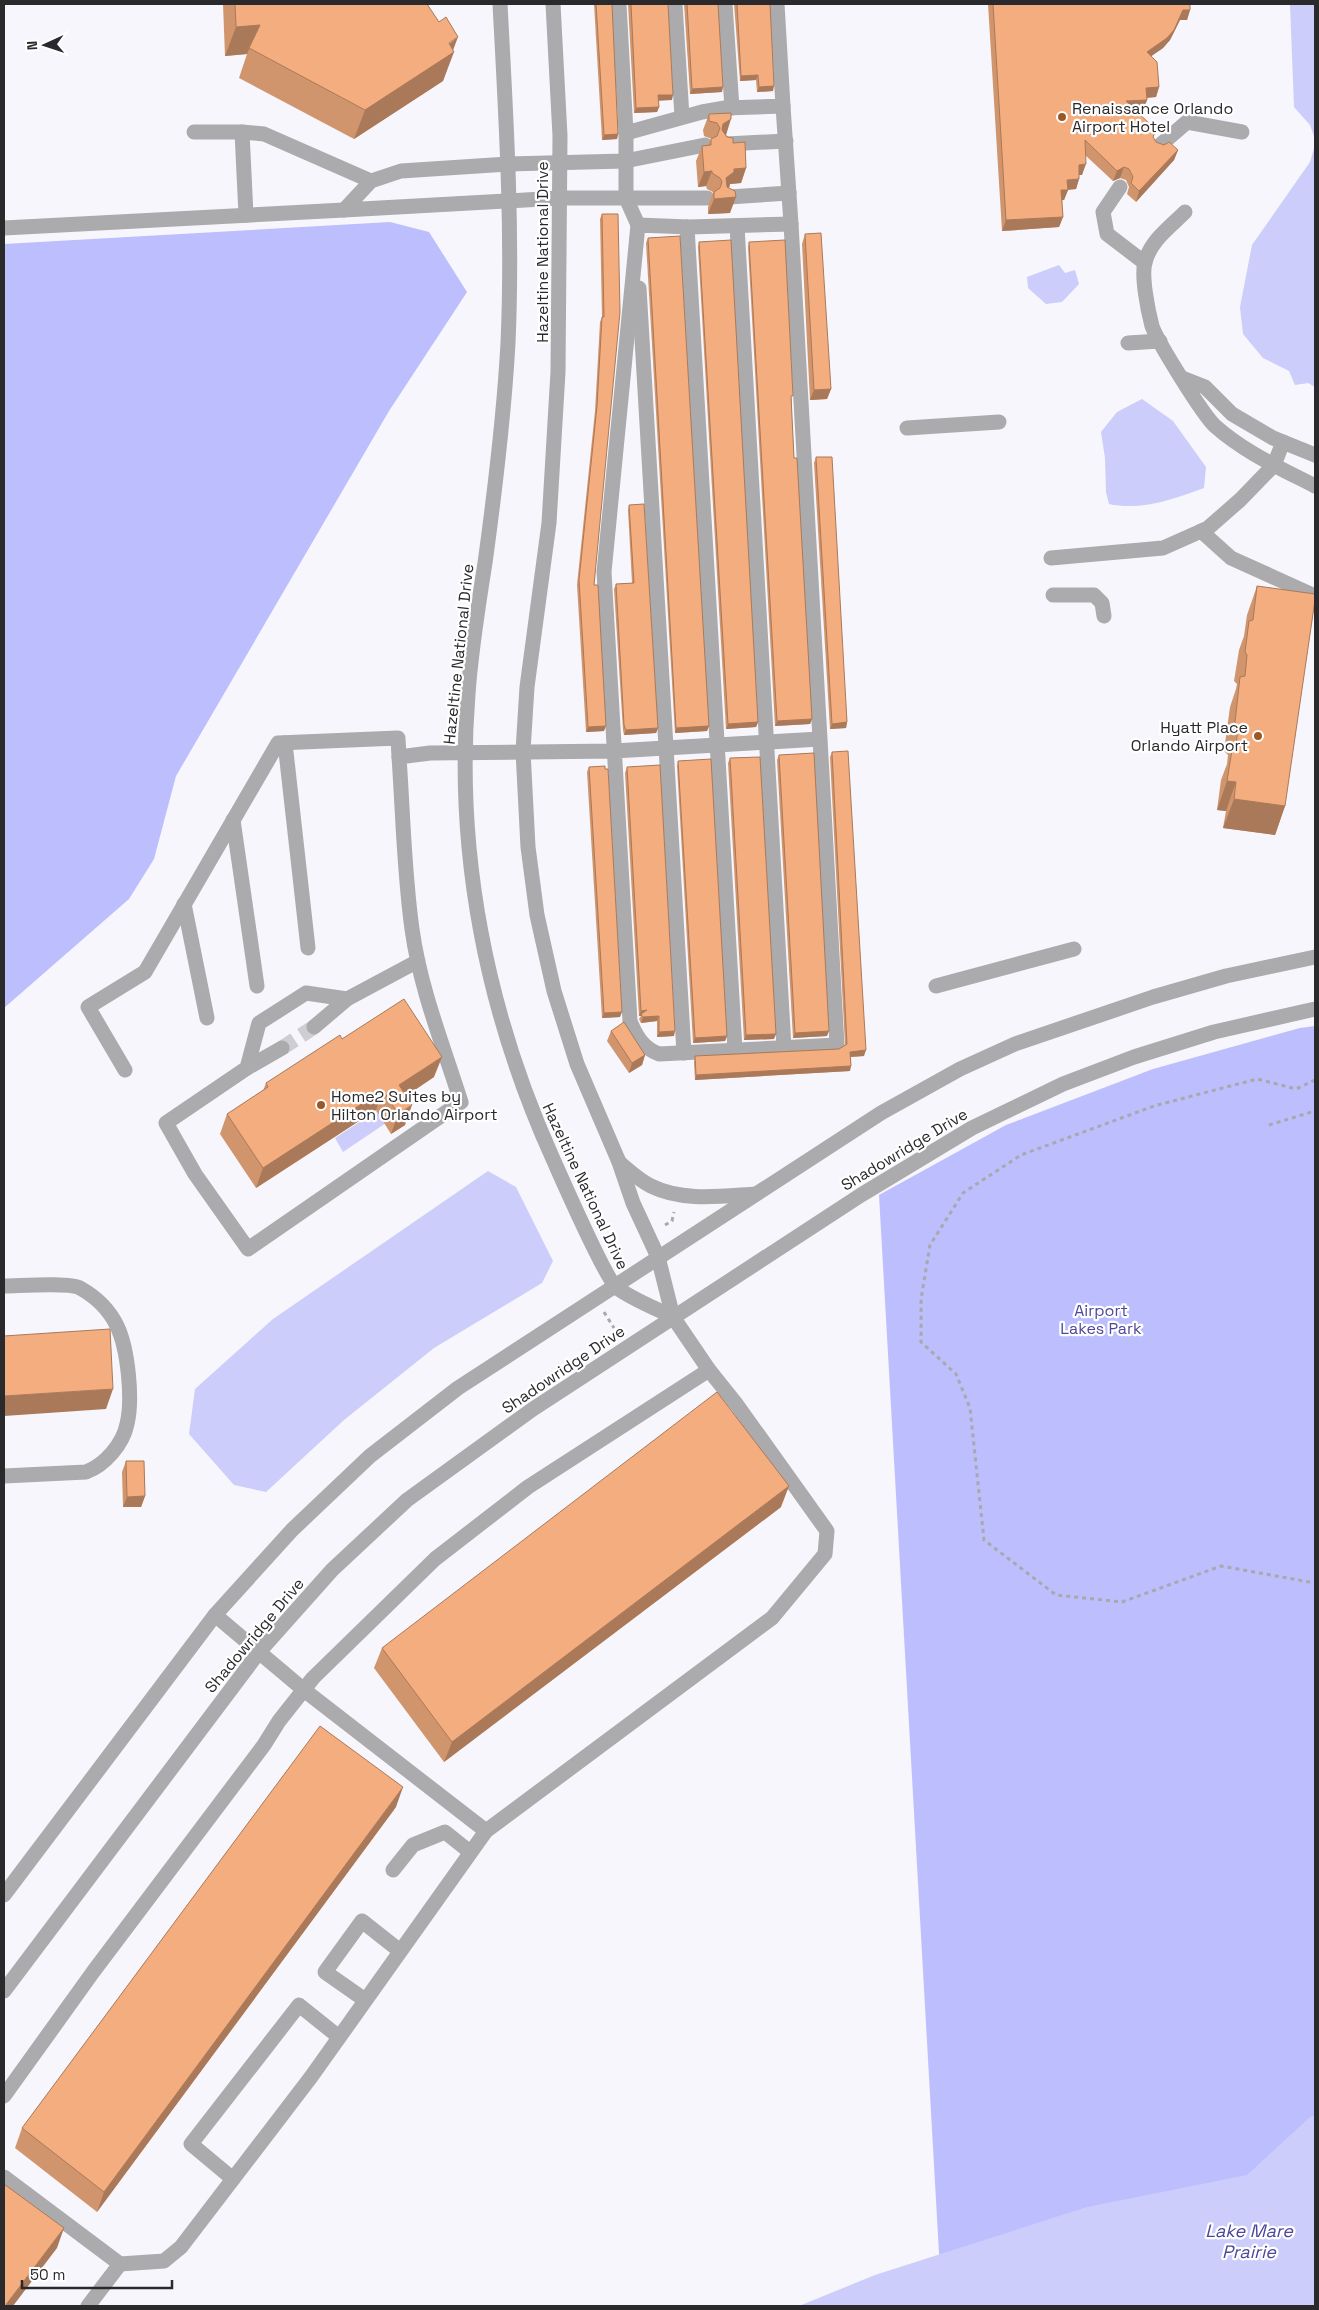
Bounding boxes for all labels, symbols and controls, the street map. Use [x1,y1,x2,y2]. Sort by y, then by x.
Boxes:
north arrow [20,20,70,70]
text: N [23,41,41,51]
place label: Renaissance Orlando Airport Hotel [1072,98,1233,137]
marker: Renaissance Orlando Airport Hotel [1056,111,1068,123]
street label: Hazeltine National Drive [532,161,553,343]
street label: Hazeltine National Drive [439,563,478,745]
place label: Hyatt Place Orlando Airport [1131,717,1248,756]
marker: Hyatt Place Orlando Airport [1252,730,1264,742]
place label: Home2 Suites by Hilton Orlando Airport [331,1086,498,1125]
marker: Home2 Suites by Hilton Orlando Airport [315,1099,327,1111]
street label: Hazeltine National Drive [538,1099,633,1273]
street label: Shadowridge Drive [837,1103,971,1195]
park label: Airport Lakes Park [1060,1300,1142,1339]
street label: Shadowridge Drive [498,1320,629,1418]
street label: Shadowridge Drive [200,1573,309,1697]
water label: Lake Mare Prairie [1205,2219,1294,2263]
scale bar [22,2258,172,2290]
text: 50 m [30,2265,65,2284]

